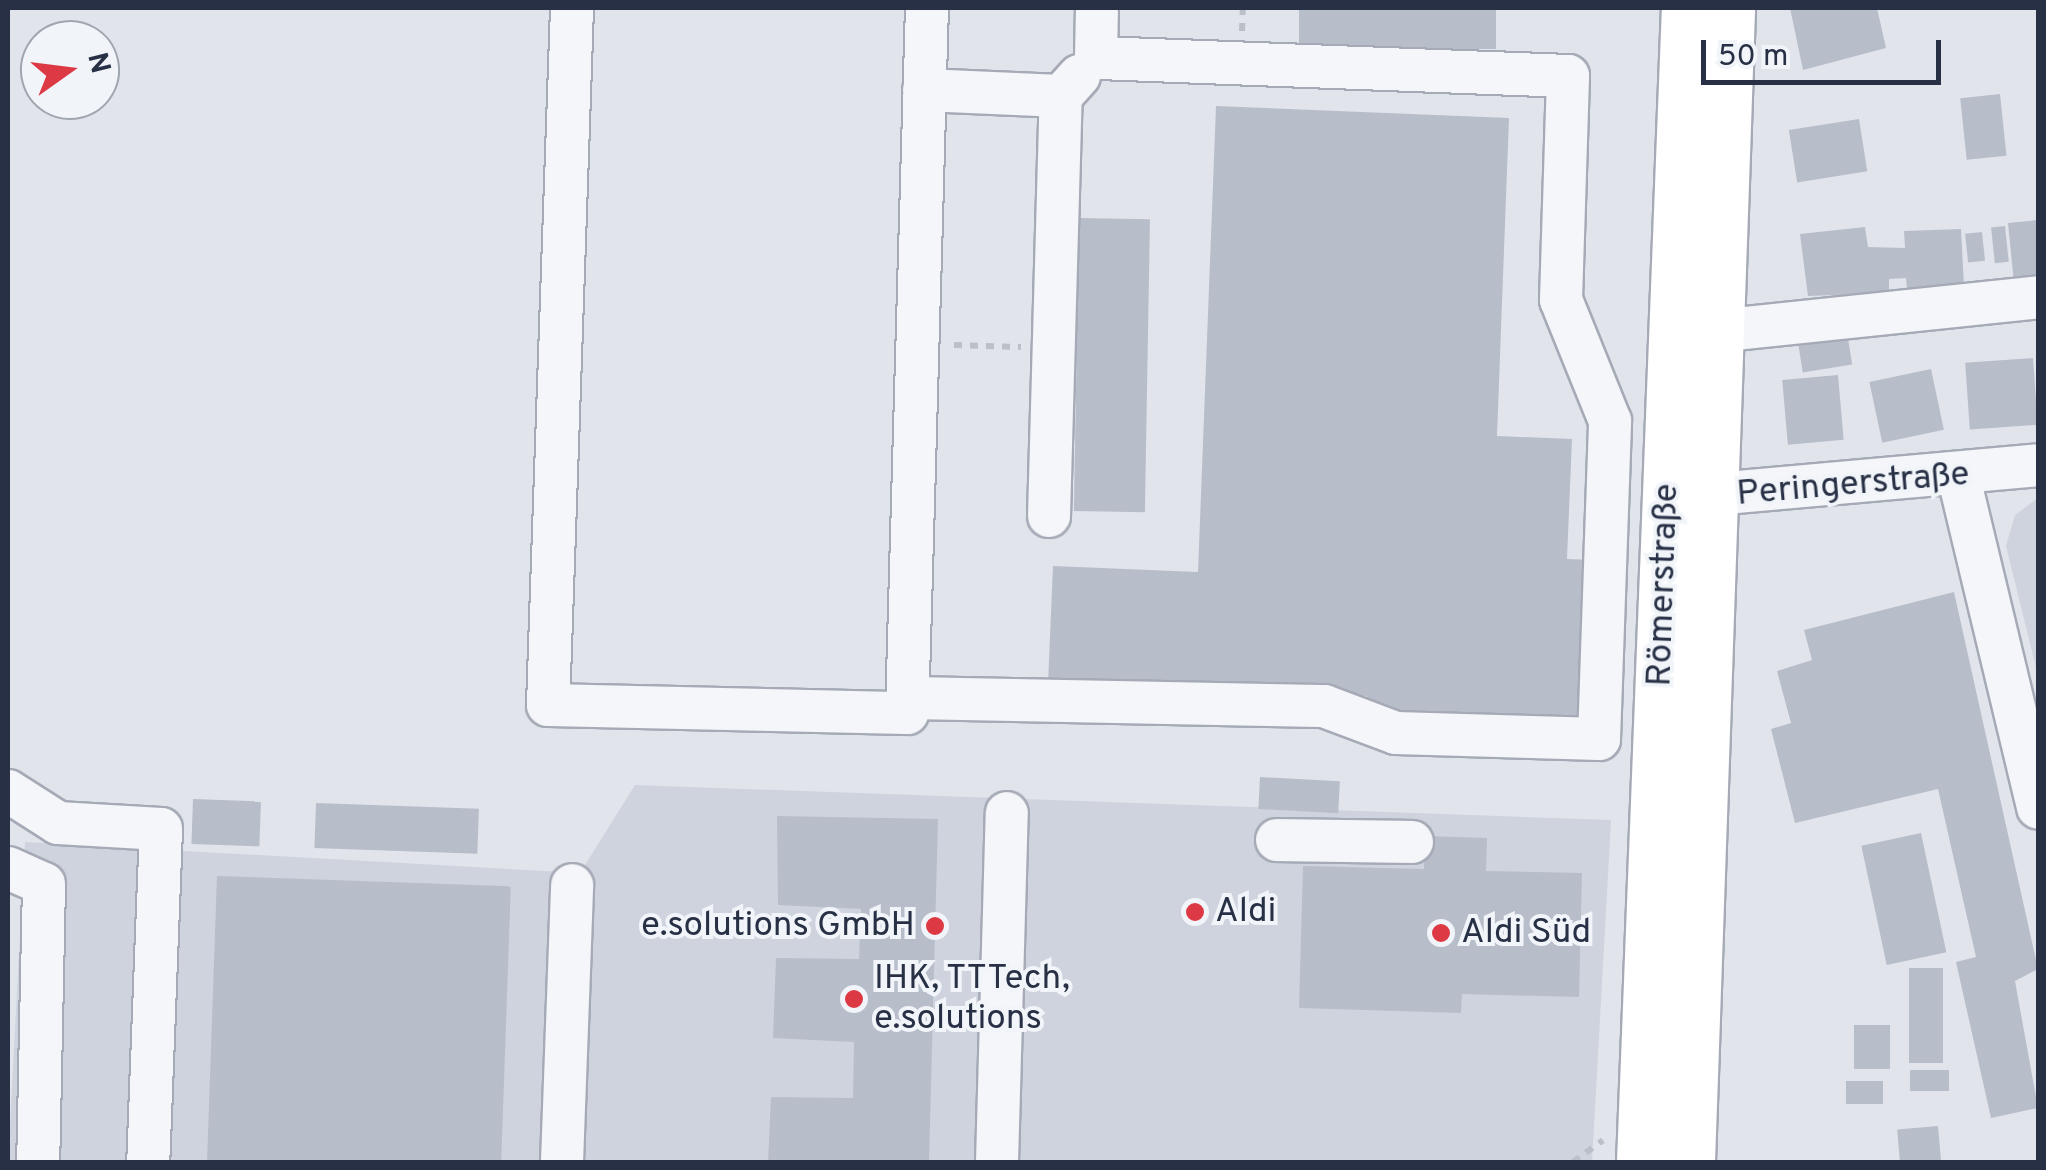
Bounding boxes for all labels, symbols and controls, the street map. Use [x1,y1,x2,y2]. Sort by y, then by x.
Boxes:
north arrow [20,20,120,120]
scale bar [1706,20,1946,82]
text: 50 m [1718,39,1788,76]
text: N [77,49,117,77]
street label: Peringerstraße [1735,454,1971,516]
street label: Römerstraße [1639,483,1689,687]
place label: Aldi [1215,891,1276,933]
marker: Aldi [1184,901,1206,923]
place label: e.solutions GmbH [641,905,915,947]
place label: Aldi Süd [1461,912,1591,954]
marker: e.solutions GmbH [924,915,946,937]
marker: Aldi Süd [1430,922,1452,944]
place label: IHK, TTTech, e.solutions [874,958,1071,1040]
marker: IHK, TTTech, e.solutions [843,988,865,1010]

